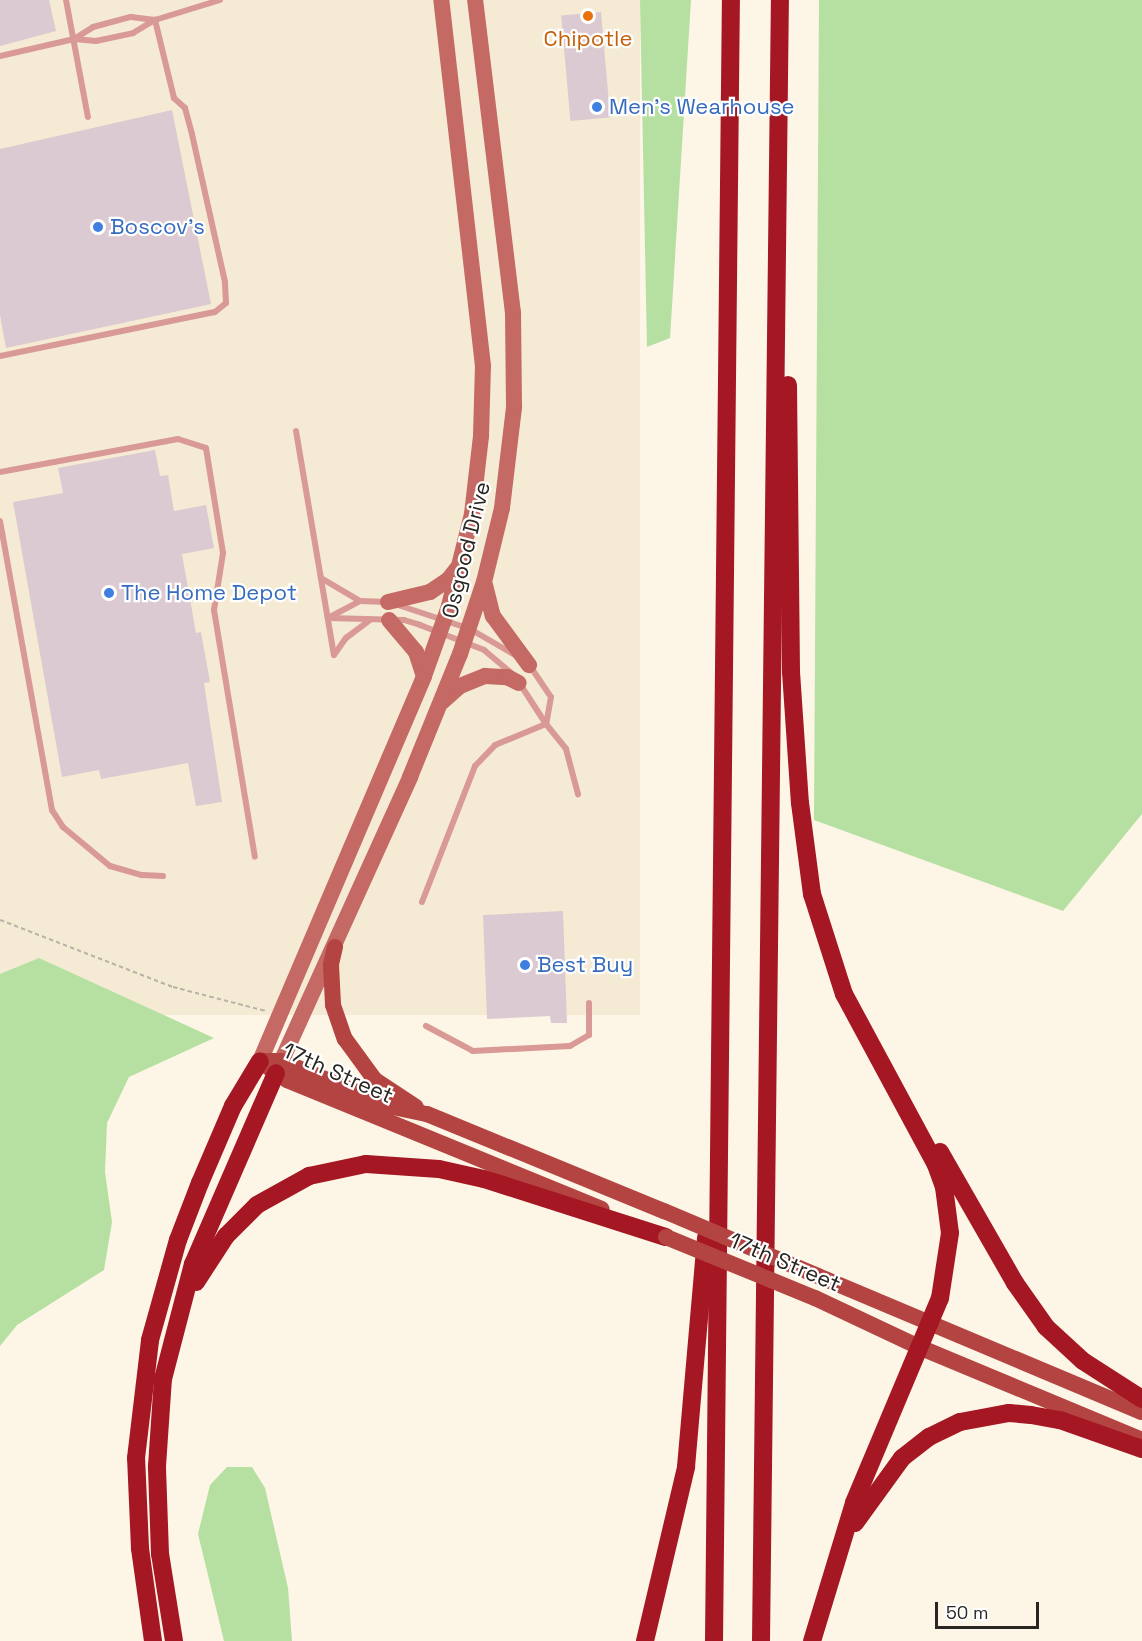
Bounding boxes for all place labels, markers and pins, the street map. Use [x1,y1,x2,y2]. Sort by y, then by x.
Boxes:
marker: Chipotle [581,9,595,23]
place label: Chipotle [544,26,632,52]
place label: Men's Wearhouse [609,94,795,120]
marker: Men's Wearhouse [590,100,604,114]
place label: Boscov's [110,214,205,240]
marker: Boscov's [91,220,105,234]
place label: The Home Depot [121,580,297,606]
marker: The Home Depot [102,586,116,600]
place label: Best Buy [537,952,633,978]
marker: Best Buy [518,958,532,972]

